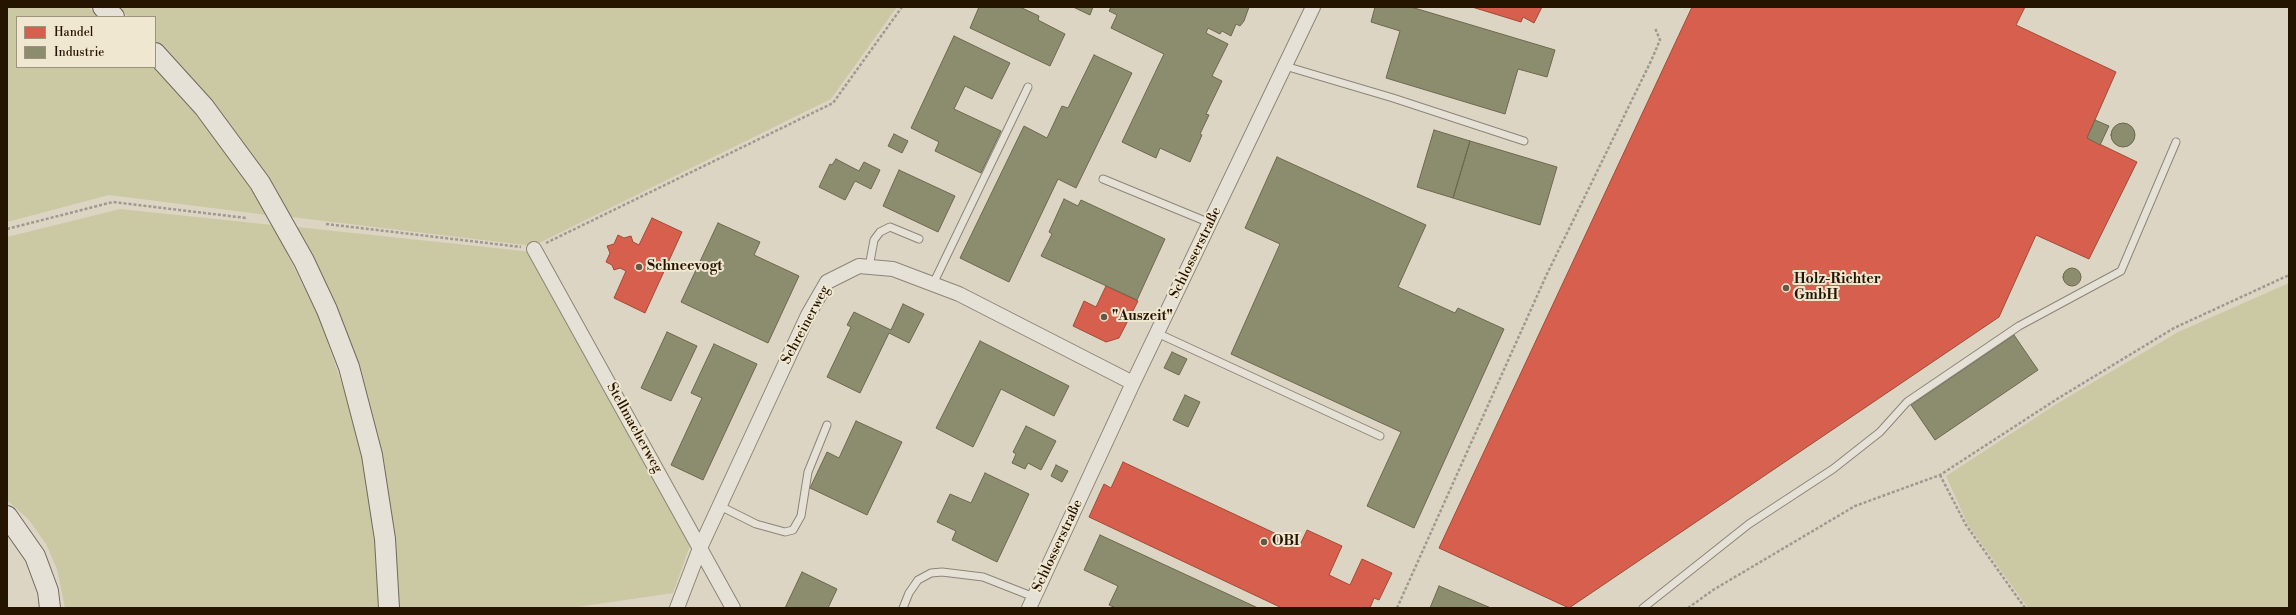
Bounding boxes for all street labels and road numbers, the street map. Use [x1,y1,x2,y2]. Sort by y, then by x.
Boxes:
street label: Schlosserstraße [1167,204,1225,302]
street label: Schreinerweg [778,283,834,367]
street label: Stellmacherweg [602,380,666,476]
street label: Schlosserstraße [1029,497,1087,595]

